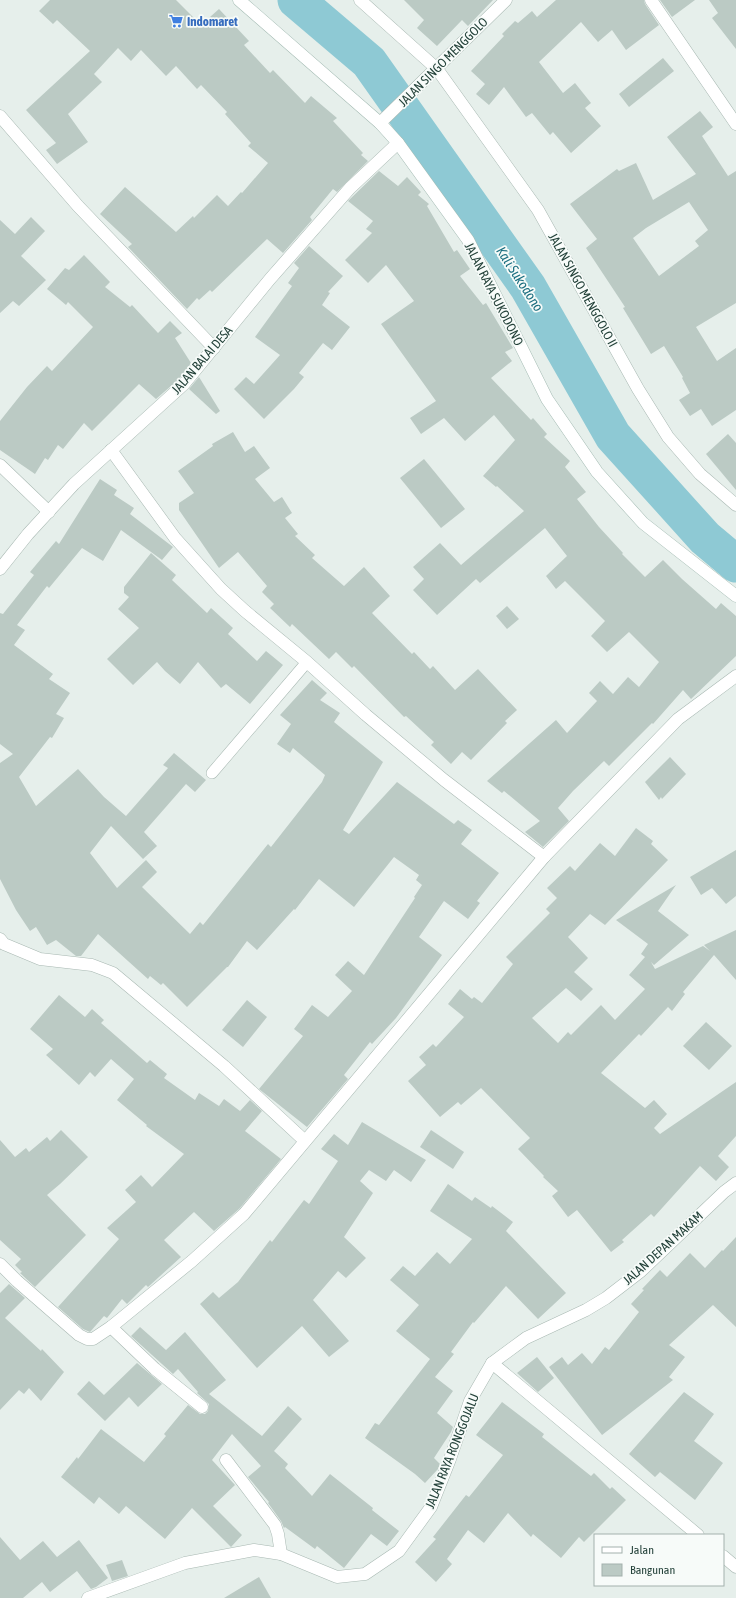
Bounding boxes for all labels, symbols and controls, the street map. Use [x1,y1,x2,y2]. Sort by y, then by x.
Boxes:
supermarket icon: Indomaret [168,13,184,29]
place label: Indomaret [187,14,238,29]
street label: JALAN SINGO MENGGOLO [395,14,491,110]
street label: JALAN SINGO MENGGOLO II [545,230,621,350]
street label: JALAN RAYA SUKODONO [462,240,527,348]
water label: Kali Sukodono [493,244,547,315]
street label: JALAN BALAI DESA [168,323,236,397]
street label: JALAN DEPAN MAKAM [620,1208,706,1288]
street label: JALAN RAYA RONGGOJALU [422,1391,482,1511]
legend [594,1534,724,1586]
text: Jalan [630,1543,654,1557]
text: Bangunan [630,1563,675,1577]

